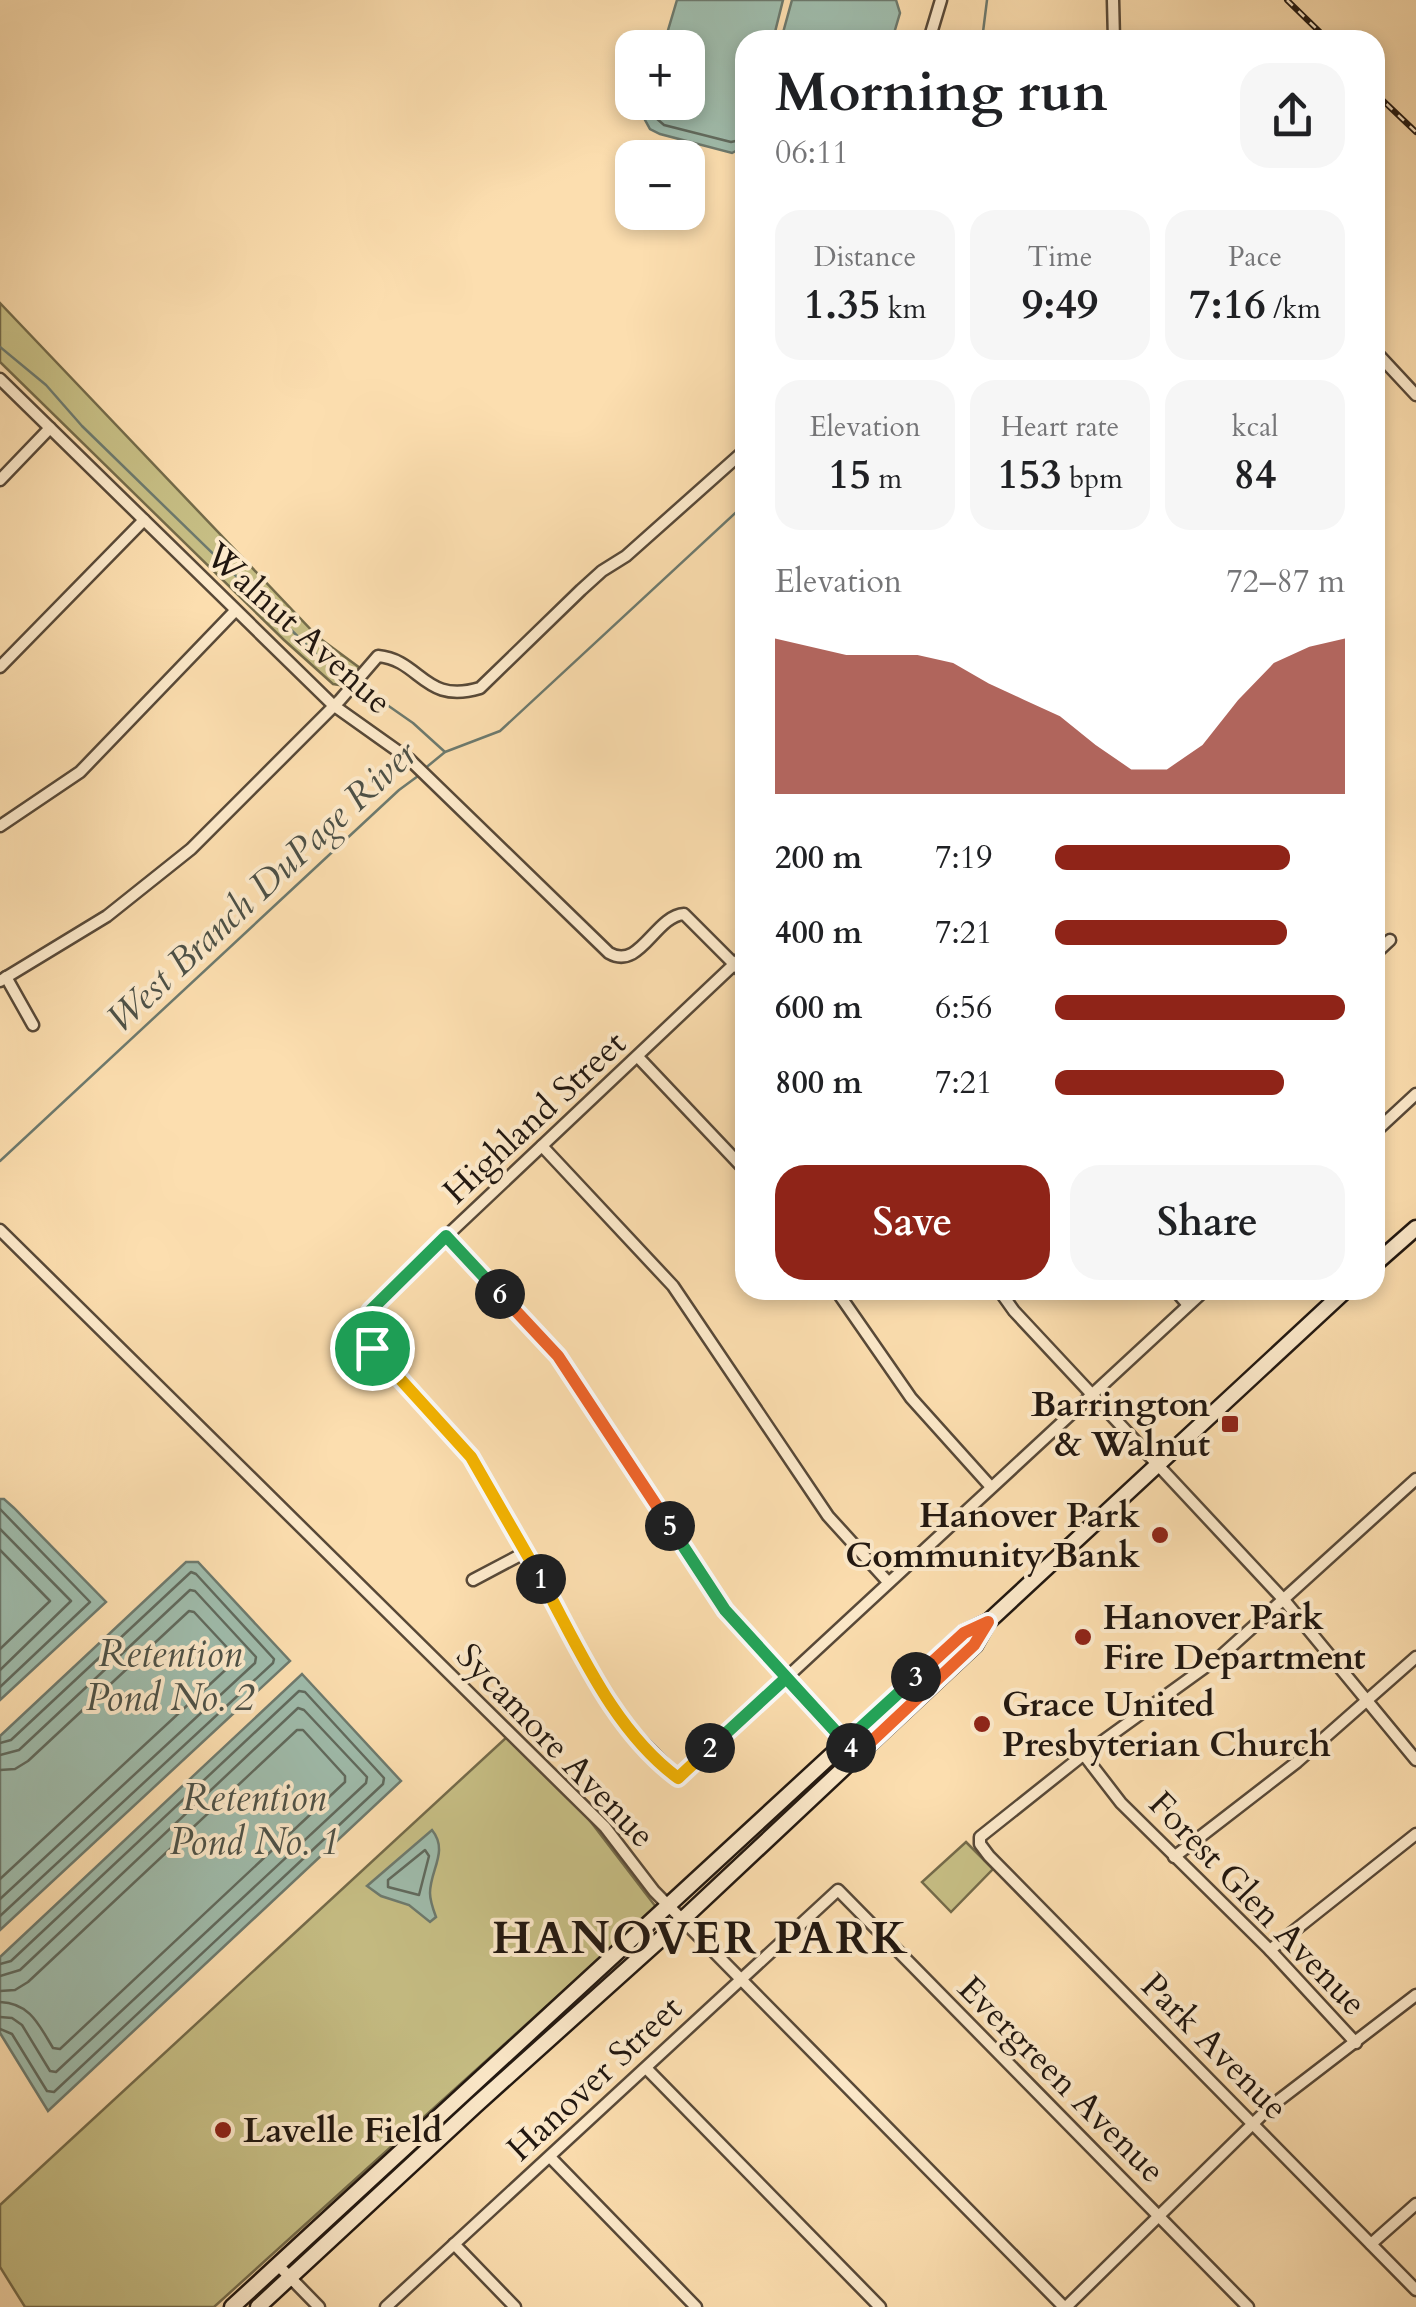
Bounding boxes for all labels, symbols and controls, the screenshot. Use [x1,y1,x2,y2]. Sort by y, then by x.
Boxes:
map controls [615,30,705,230]
button: + [615,30,705,120]
text: Morning run [775,56,1108,130]
button: share [1240,63,1345,168]
text: 06:11 [775,131,849,175]
button: − [615,140,705,230]
text: Distance [814,238,916,276]
text: Time [1028,238,1092,276]
text: Pace [1228,238,1282,276]
text: 1.35 [804,276,880,333]
text: 9:49 [1022,276,1098,333]
text: 7:16 [1189,276,1266,333]
text: km [880,290,926,328]
text: /km [1266,290,1321,328]
text: Elevation [809,408,921,446]
text: Heart rate [1001,408,1119,446]
text: kcal [1232,408,1278,446]
text: 15 [828,446,871,503]
text: 153 [997,446,1062,503]
text: 84 [1233,446,1277,503]
text: m [871,460,902,498]
text: bpm [1062,460,1123,498]
street label: Walnut Avenue [194,531,402,725]
text: Elevation [775,560,902,604]
text: 72–87 m [1226,560,1345,604]
water label: West Branch DuPage River [95,728,429,1045]
text: 200 m [775,836,862,880]
text: 7:19 [935,836,992,880]
text: 400 m [775,911,862,955]
text: 7:21 [935,911,992,955]
text: 600 m [775,986,862,1030]
text: 6:56 [935,986,992,1030]
street label: Highland Street [433,1020,637,1215]
text: 800 m [775,1061,862,1105]
text: 7:21 [935,1061,992,1105]
button: Save [775,1165,1050,1280]
button: Share [1070,1165,1345,1280]
pin: 6 [475,1269,525,1319]
text: 6 [493,1275,507,1313]
pin [330,1306,415,1391]
icon: arrive [345,1321,400,1376]
place label: Barrington & Walnut [1031,1381,1211,1469]
marker: Barrington & Walnut [1219,1413,1241,1435]
place label: Hanover Park Community Bank [845,1492,1140,1580]
pin: 5 [645,1501,695,1551]
text: 5 [663,1507,677,1545]
marker: Hanover Park Community Bank [1149,1524,1171,1546]
pin: 1 [516,1554,566,1604]
text: 1 [534,1560,548,1598]
place label: Hanover Park Fire Department [1103,1594,1366,1682]
marker: Hanover Park Fire Department [1072,1626,1094,1648]
water label: Retention Pond No. 2 [86,1628,255,1724]
street label: Sycamore Avenue [445,1633,665,1858]
pin: 3 [891,1652,941,1702]
text: 3 [909,1658,923,1696]
place label: Grace United Presbyterian Church [1002,1681,1331,1769]
marker: Grace United Presbyterian Church [971,1713,993,1735]
pin: 2 [685,1723,735,1773]
pin: 4 [826,1723,876,1773]
text: 2 [703,1729,717,1767]
text: 4 [844,1729,858,1767]
water label: Retention Pond No. 1 [170,1772,338,1868]
street label: Forest Glen Avenue [1138,1781,1377,2026]
district label: HANOVER PARK [492,1908,910,1969]
street label: Park Avenue [1130,1962,1299,2131]
street label: Evergreen Avenue [947,1966,1175,2194]
street label: Hanover Street [497,1985,693,2172]
place label: Lavelle Field [243,2107,442,2155]
marker: Lavelle Field [212,2119,234,2141]

